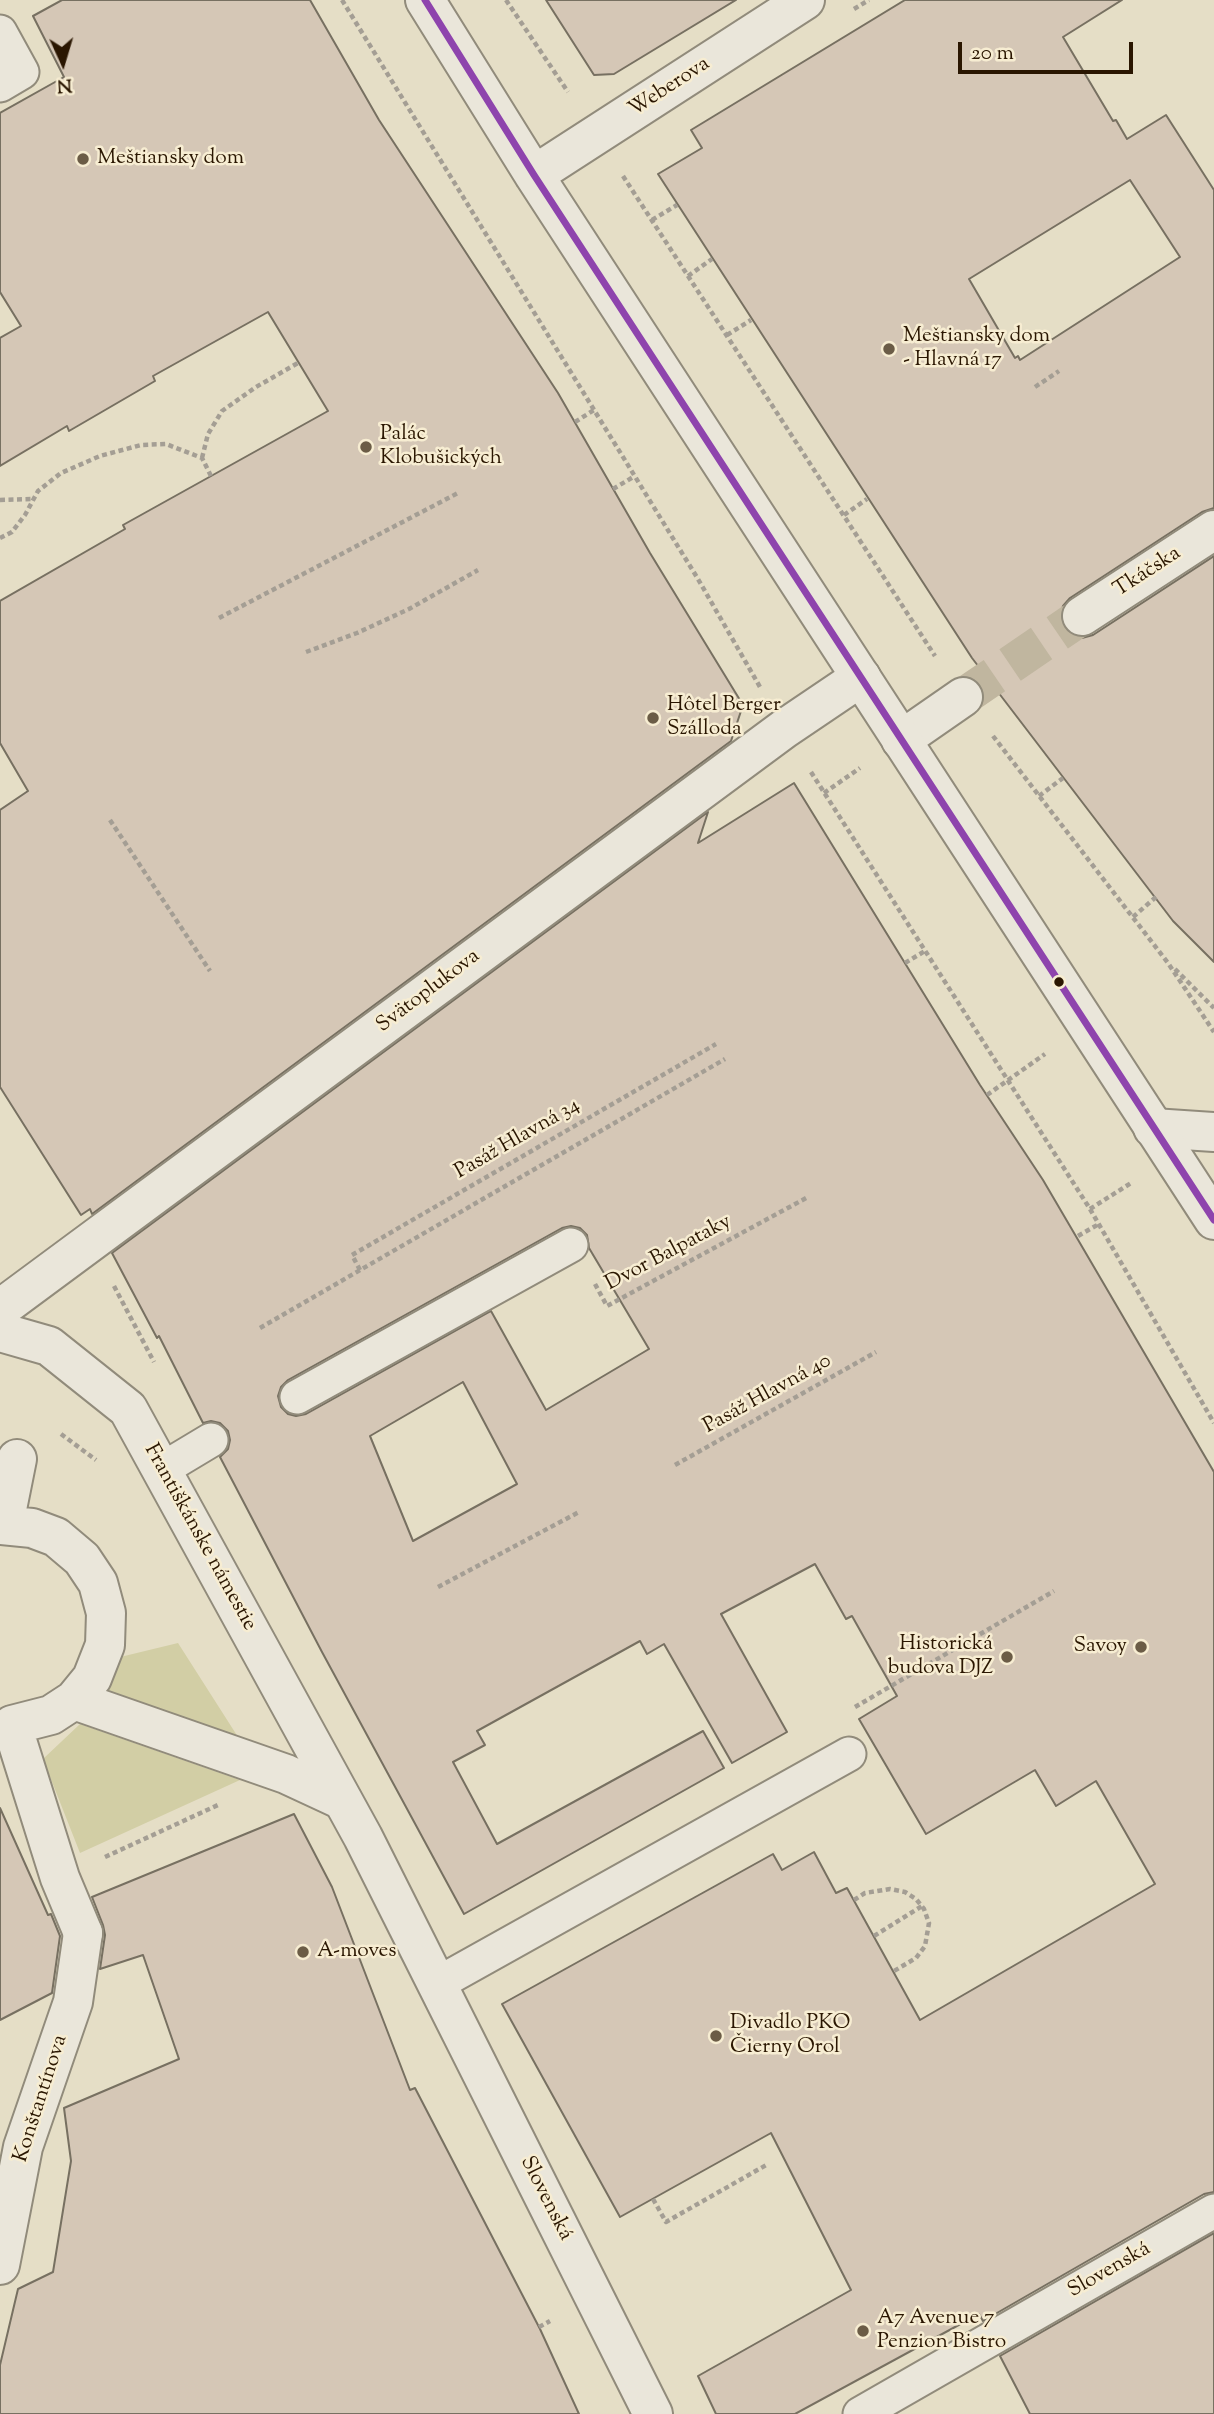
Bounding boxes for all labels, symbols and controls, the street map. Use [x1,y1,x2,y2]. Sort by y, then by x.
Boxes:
north arrow [28,28,98,98]
scale bar [962,28,1137,72]
text: 20 m [971,39,1014,69]
street label: Weberova [625,53,715,123]
text: N [56,70,73,98]
place label: Meštiansky dom [97,146,244,172]
marker: Meštiansky dom [75,151,91,167]
place label: Meštiansky dom - Hlavná 17 [903,324,1050,374]
marker: Meštiansky dom - Hlavná 17 [881,341,897,357]
place label: Palác Klobušických [380,422,502,472]
marker: Palác Klobušických [358,439,374,455]
street label: Tkáčska [1110,542,1186,604]
place label: Hôtel Berger Szálloda [667,693,781,743]
marker: Hôtel Berger Szálloda [645,710,661,726]
street label: Svätoplukova [372,945,486,1039]
unlabelled marker [1052,975,1066,989]
street label: Pasáž Hlavná 34 [451,1094,585,1186]
street label: Dvor Balpataky [602,1210,736,1298]
street label: Pasáž Hlavná 40 [700,1349,836,1441]
street label: Františkánske námestie [137,1440,261,1636]
place label: Historická budova DJZ [888,1632,993,1682]
place label: Savoy [1073,1634,1127,1660]
marker: Savoy [1133,1639,1149,1655]
marker: Historická budova DJZ [999,1649,1015,1665]
place label: A-moves [317,1939,397,1965]
marker: A-moves [295,1944,311,1960]
place label: Divadlo PKO Čierny Orol [730,2011,850,2061]
marker: Divadlo PKO Čierny Orol [708,2028,724,2044]
street label: Konštantínova [10,2032,74,2166]
street label: Slovenská [513,2153,577,2245]
street label: Slovenská [1064,2237,1156,2305]
place label: A7 Avenue 7 Penzion Bistro [877,2306,1006,2356]
marker: A7 Avenue 7 Penzion Bistro [855,2323,871,2339]

